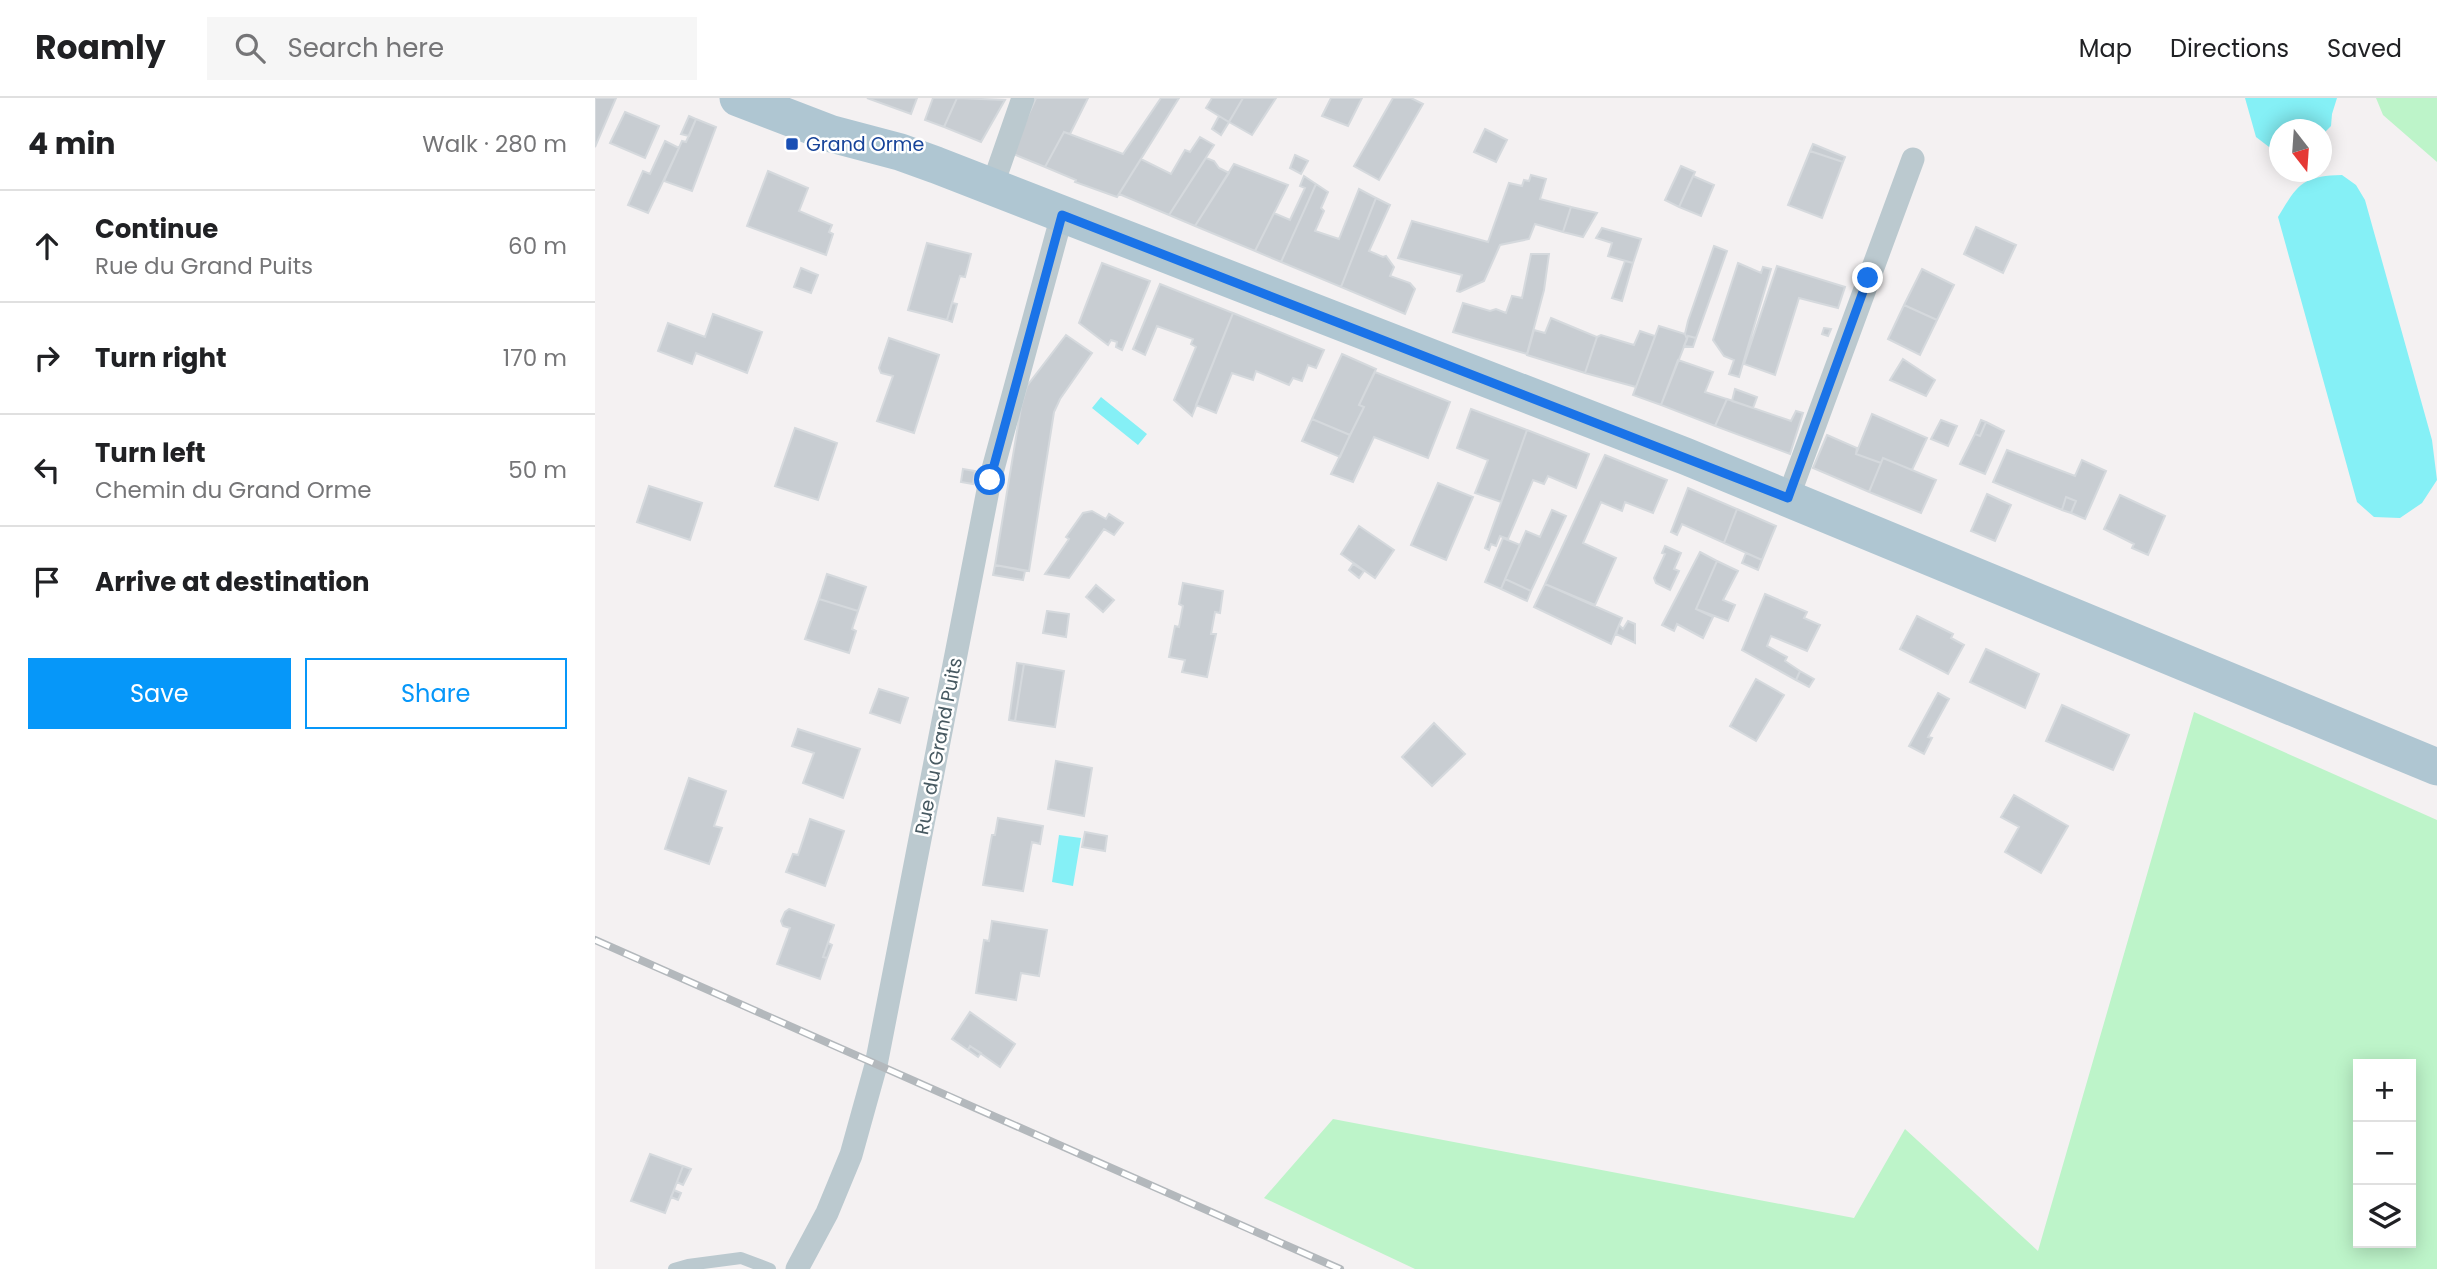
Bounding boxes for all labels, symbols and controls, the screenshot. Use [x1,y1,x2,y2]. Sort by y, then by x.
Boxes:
search box [207,17,697,80]
text: Roamly [35,24,165,71]
icon: search [231,29,269,67]
text: Search here [287,30,444,66]
text: Map [2079,32,2132,65]
text: Directions [2170,32,2289,65]
text: Saved [2327,32,2402,65]
north arrow [2269,119,2332,182]
text: 4 min [28,122,116,165]
text: Walk · 280 m [422,128,567,160]
place label: Grand Orme [806,131,924,158]
marker: Grand Orme [784,136,800,152]
text: Continue [95,211,218,247]
icon: ahead [28,227,66,265]
text: 60 m [508,230,567,262]
text: Rue du Grand Puits [95,250,313,282]
route end [1852,262,1883,293]
icon: right [28,339,66,377]
text: Turn right [95,340,227,376]
text: 170 m [503,342,567,374]
text: Turn left [95,435,206,471]
icon: left [28,451,66,489]
text: 50 m [508,454,567,486]
route start [974,464,1005,495]
text: Chemin du Grand Orme [95,474,371,506]
icon: arrive [28,563,66,601]
text: Arrive at destination [95,564,370,600]
street label: Rue du Grand Puits [908,655,969,837]
button: Save [28,658,291,729]
button: Share [305,658,567,729]
map controls [2353,1059,2416,1248]
button: + [2353,1059,2416,1122]
button: − [2353,1122,2416,1185]
button: layers [2353,1185,2416,1248]

